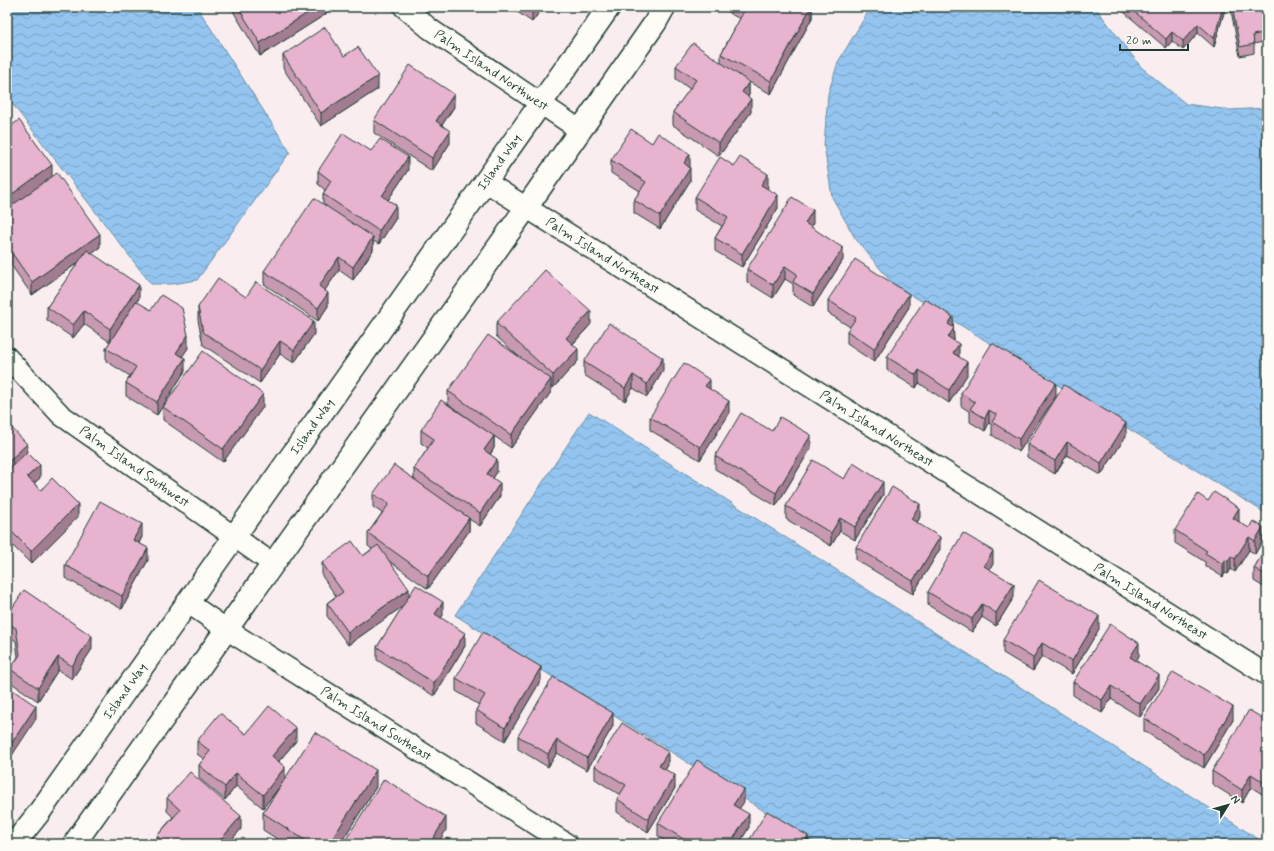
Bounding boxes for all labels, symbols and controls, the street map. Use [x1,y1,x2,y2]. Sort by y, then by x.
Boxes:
street label: Palm Island Northwest [431,26,552,115]
scale bar [1120,26,1188,52]
text: 20 m [1126,33,1152,49]
street label: Island Way [474,131,525,194]
street label: Palm Island Northeast [543,213,663,298]
street label: Palm Island Northeast [817,386,937,471]
street label: Island Way [286,395,338,458]
street label: Palm Island Southwest [76,422,193,511]
street label: Palm Island Northeast [1091,559,1211,644]
street label: Island Way [99,660,151,722]
street label: Palm Island Southeast [318,682,435,765]
north arrow [1208,785,1248,825]
text: N [1227,792,1243,807]

